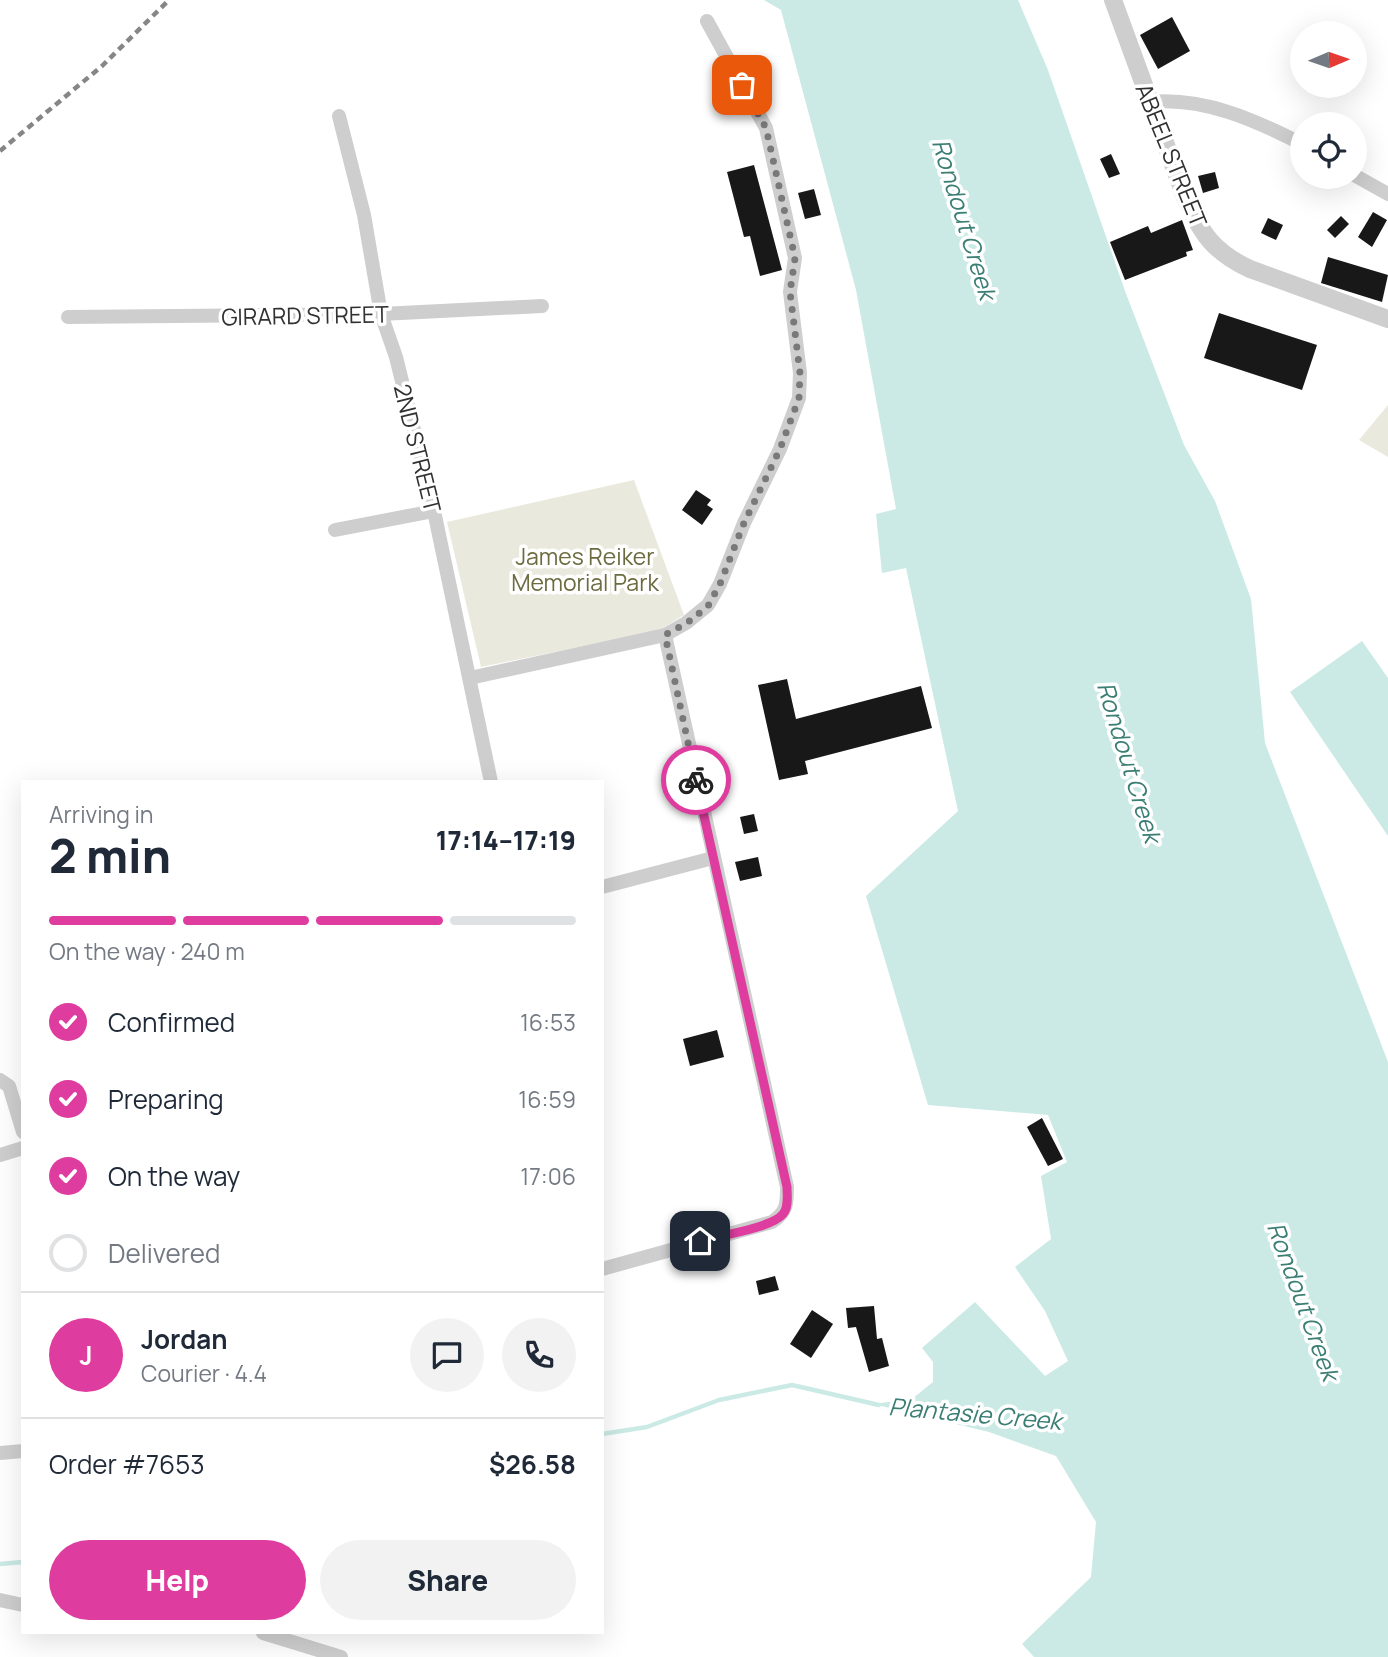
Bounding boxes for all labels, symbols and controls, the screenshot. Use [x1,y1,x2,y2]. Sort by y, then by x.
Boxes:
north arrow [1290,21,1367,98]
map controls [1290,21,1367,189]
pin [712,55,772,115]
icon: bag [723,66,761,104]
street label: ABEEL STREET [1129,78,1215,232]
button: locate [1290,112,1367,189]
water label: Rondout Creek [925,135,1006,306]
street label: GIRARD STREET [221,298,389,332]
street label: 2ND STREET [387,380,449,516]
park label: James Reiker Memorial Park [511,540,659,598]
water label: Rondout Creek [1090,678,1171,849]
courier [661,745,731,815]
icon: bike [677,761,715,799]
text: Arriving in [49,798,154,830]
text: 17:14–17:19 [436,822,576,858]
text: 2 min [49,824,171,887]
text: On the way · 240 m [49,935,245,967]
icon: check [49,1003,87,1041]
text: Confirmed [108,1004,235,1040]
text: 16:53 [520,1006,576,1038]
icon: check [49,1080,87,1118]
text: Preparing [108,1081,224,1117]
text: 16:59 [518,1083,576,1115]
icon: check [49,1157,87,1195]
text: On the way [108,1158,240,1194]
text: 17:06 [520,1160,576,1192]
pin [670,1211,730,1271]
water label: Rondout Creek [1260,1217,1349,1388]
icon: home [681,1222,719,1260]
text: Delivered [108,1235,220,1271]
button: chat [410,1318,484,1392]
button: phone [502,1318,576,1392]
text: Jordan [141,1321,227,1357]
text: J [79,1337,93,1373]
text: Courier · 4.4 [141,1357,267,1389]
water label: Plantasie Creek [887,1389,1066,1437]
text: Order #7653 [49,1446,205,1482]
text: $26.58 [489,1446,576,1482]
button: Help [49,1540,306,1620]
button: Share [320,1540,576,1620]

